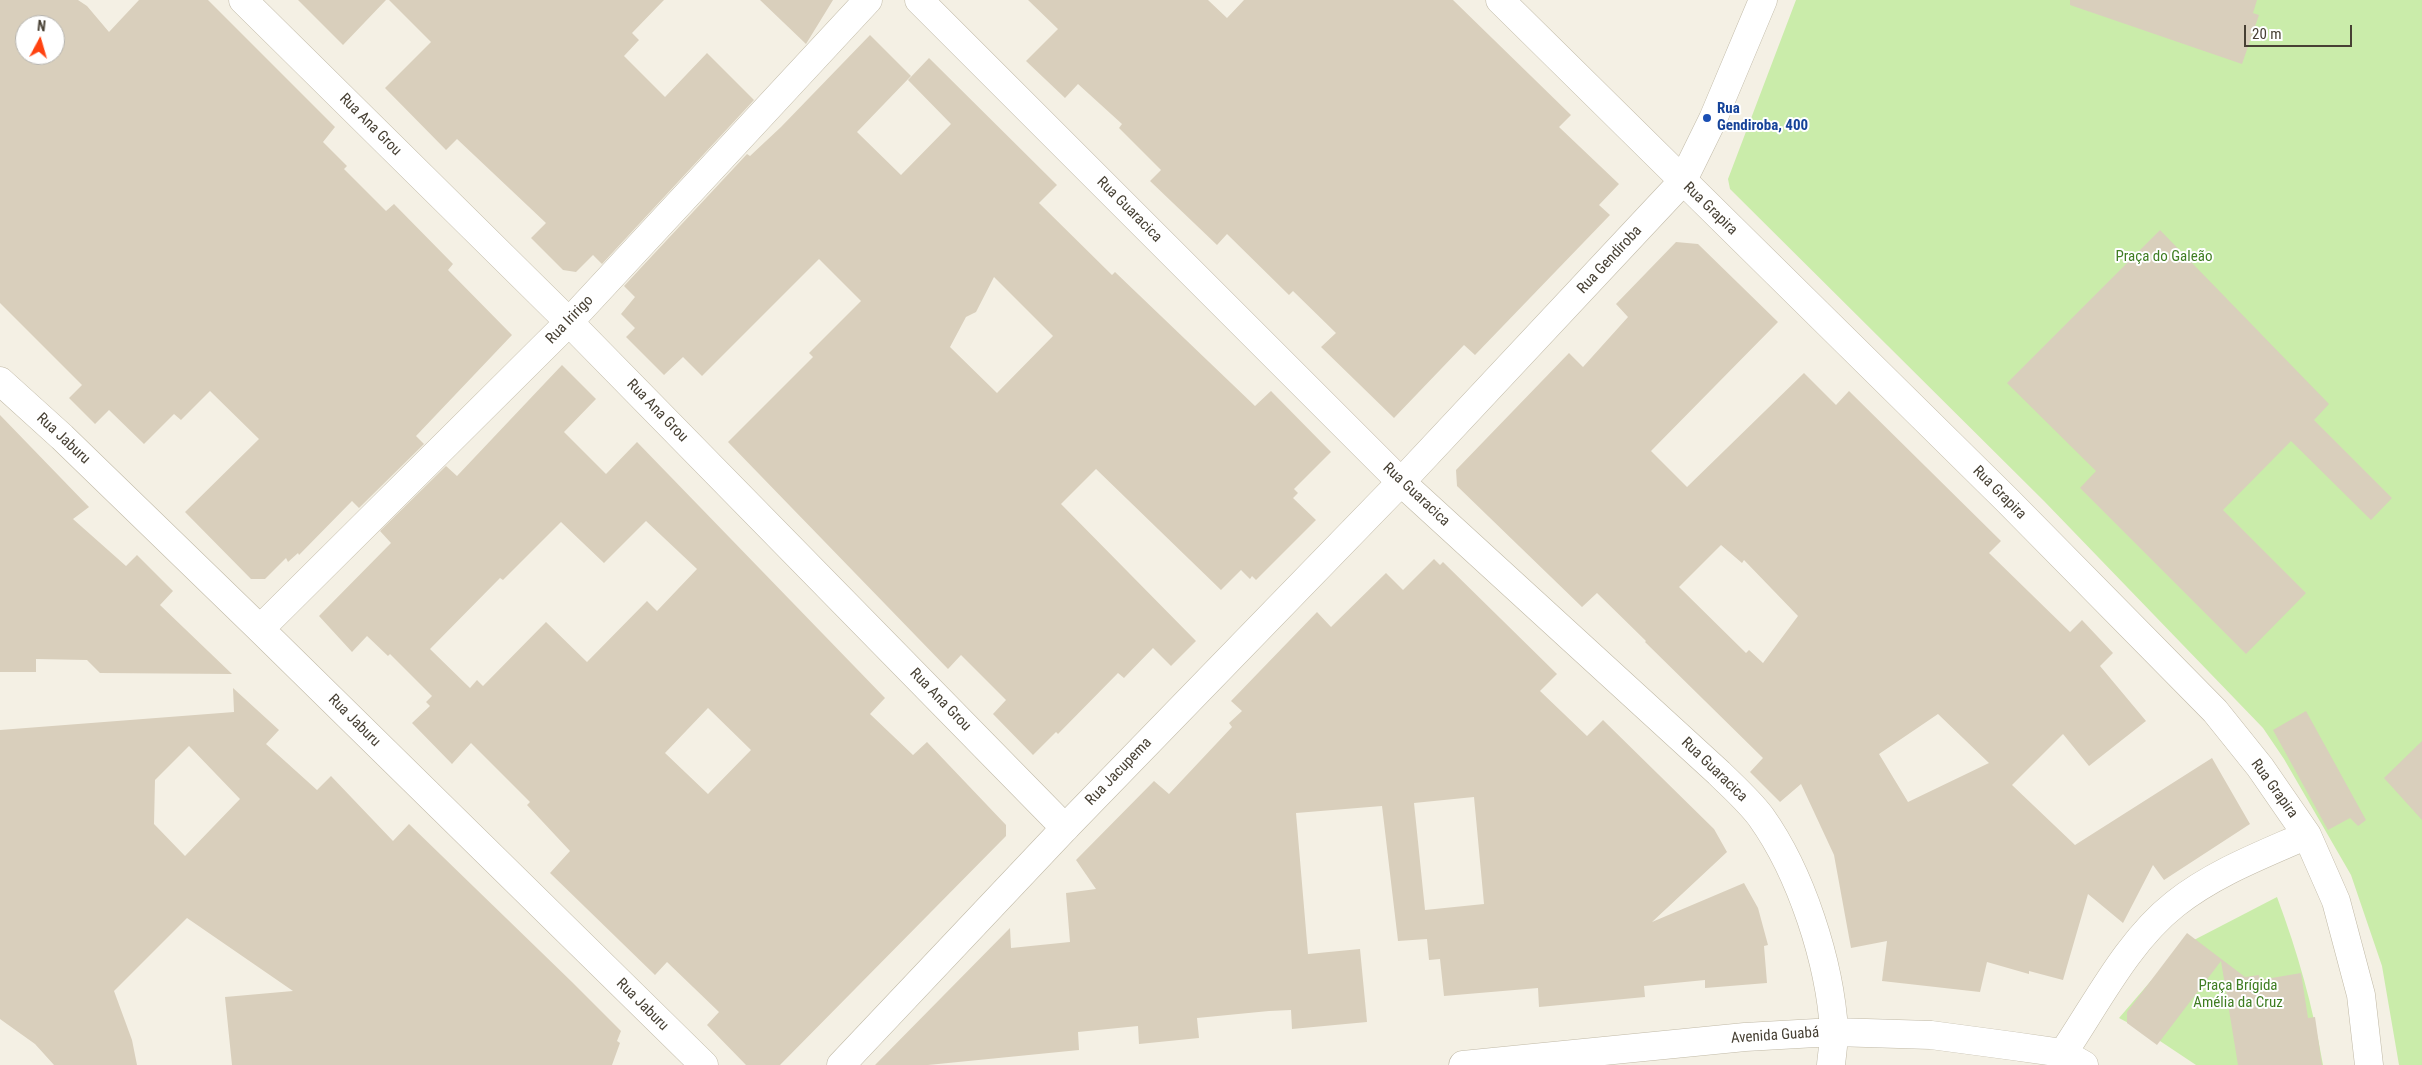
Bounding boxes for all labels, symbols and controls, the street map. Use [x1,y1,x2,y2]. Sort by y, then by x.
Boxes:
north arrow [15,15,65,65]
scale bar [2247,15,2354,47]
text: N [36,18,47,34]
text: 20 m [2252,25,2282,43]
street label: Rua Ana Grou [335,90,405,160]
place label: Rua Gendiroba, 400 [1717,100,1808,135]
marker: Rua Gendiroba, 400 [1701,112,1713,124]
street label: Rua Guaracica [1093,174,1165,246]
street label: Rua Grapira [1679,179,1741,239]
street label: Rua Gendiroba [1574,222,1646,298]
park label: Praça do Galeão [2116,248,2212,266]
street label: Rua Iririgo [542,292,598,348]
street label: Rua Ana Grou [623,376,691,446]
street label: Rua Jaburu [32,410,94,468]
street label: Rua Guaracica [1379,459,1453,531]
street label: Rua Grapira [1968,462,2030,524]
street label: Rua Ana Grou [906,665,974,735]
street label: Rua Jaburu [324,691,384,751]
street label: Rua Jacupema [1082,734,1156,810]
street label: Rua Guaracica [1677,734,1751,806]
street label: Rua Grapira [2247,756,2301,822]
street label: Rua Jaburu [612,975,672,1035]
park label: Praça Brígida Amélia da Cruz [2193,977,2283,1012]
street label: Avenida Guabá [1730,1024,1820,1048]

